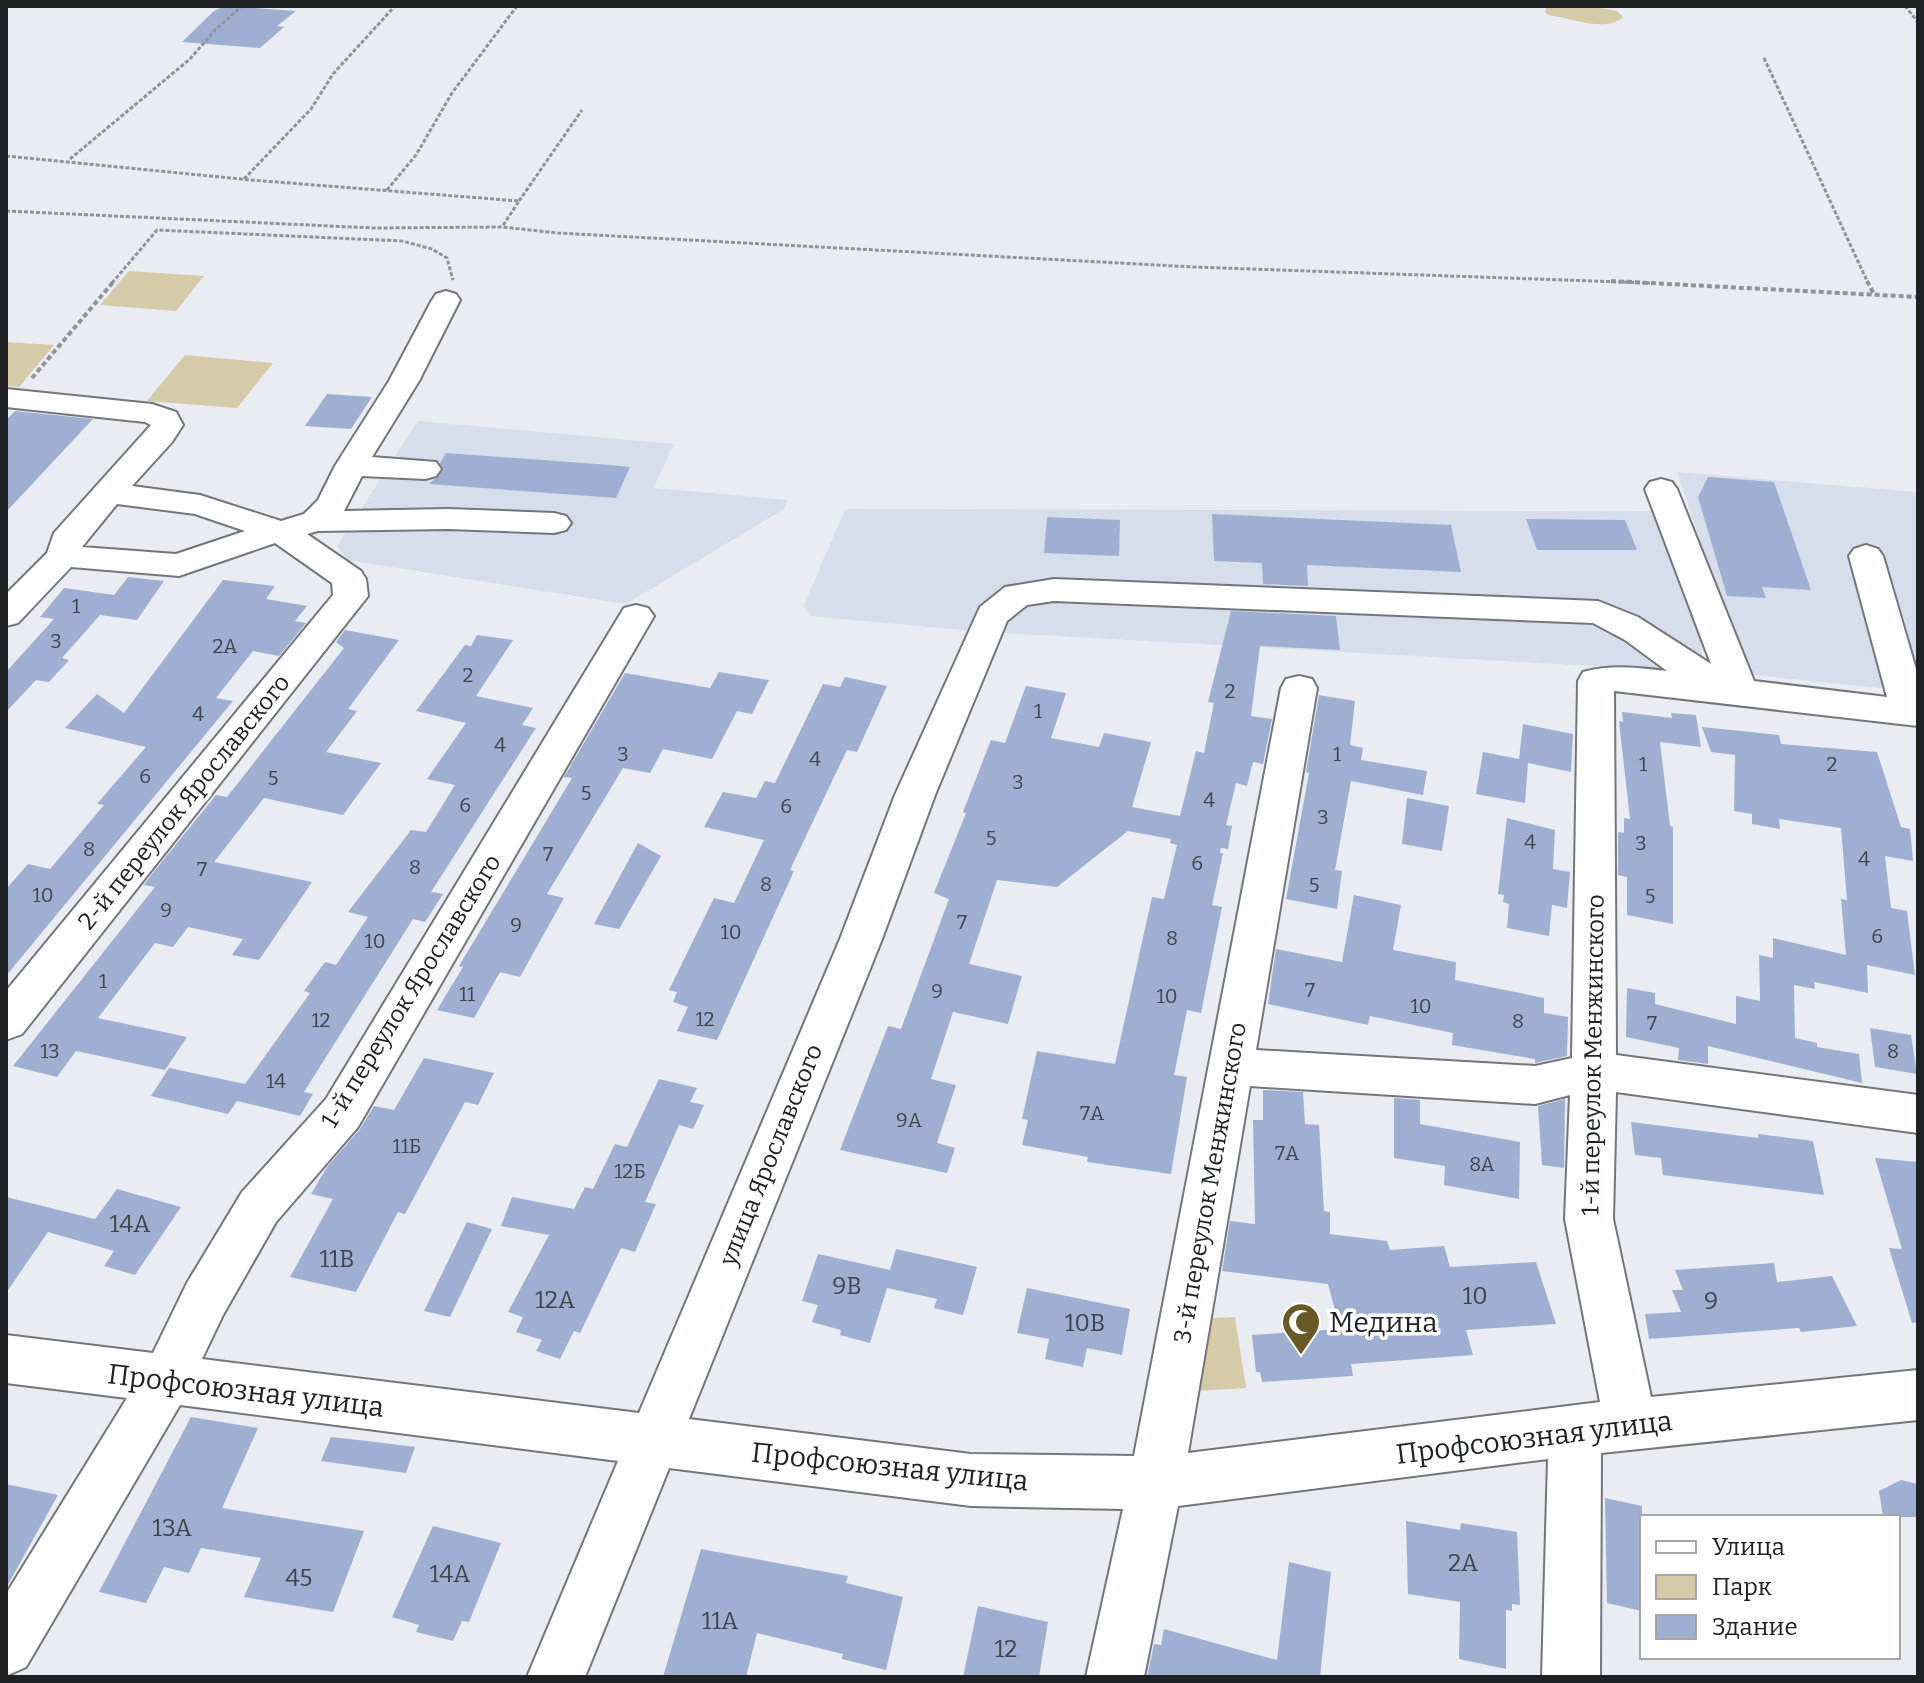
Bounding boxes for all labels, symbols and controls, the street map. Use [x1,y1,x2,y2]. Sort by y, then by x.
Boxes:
house number: 1 [72,594,80,618]
house number: 3 [50,629,62,653]
house number: 2А [212,634,238,658]
house number: 2 [463,663,473,687]
street label: 2-й переулок Ярославского [72,669,296,935]
house number: 2 [1225,679,1235,703]
house number: 1 [1034,699,1042,723]
house number: 4 [192,702,204,726]
house number: 4 [494,733,506,757]
house number: 3 [617,742,629,766]
house number: 1 [1333,742,1341,766]
house number: 4 [809,747,821,771]
house number: 1 [1639,752,1647,776]
house number: 2 [1827,752,1837,776]
house number: 6 [139,764,151,788]
house number: 5 [268,766,278,790]
house number: 3 [1012,770,1024,794]
house number: 5 [581,781,591,805]
house number: 4 [1203,788,1215,812]
house number: 6 [459,793,471,817]
house number: 6 [780,794,792,818]
house number: 3 [1317,805,1329,829]
house number: 5 [986,826,996,850]
house number: 4 [1524,830,1536,854]
house number: 3 [1635,831,1647,855]
house number: 8 [83,837,95,861]
house number: 7 [543,842,553,866]
house number: 4 [1858,847,1870,871]
street label: 1-й переулок Ярославского [315,849,507,1133]
house number: 6 [1191,851,1203,875]
house number: 8 [409,855,421,879]
house number: 7 [197,857,207,881]
house number: 8 [760,872,772,896]
house number: 5 [1309,873,1319,897]
house number: 10 [33,883,53,907]
house number: 5 [1645,884,1655,908]
street label: 1-й переулок Менжинского [1576,894,1610,1216]
house number: 9 [160,898,172,922]
house number: 7 [957,910,967,934]
house number: 9 [510,913,522,937]
house number: 10 [721,920,741,944]
house number: 6 [1871,924,1883,948]
house number: 8 [1166,926,1178,950]
house number: 10 [365,929,385,953]
house number: 1 [99,969,107,993]
house number: 7 [1305,978,1315,1002]
house number: 9 [931,979,943,1003]
house number: 11 [459,982,475,1006]
house number: 10 [1157,984,1177,1008]
house number: 10 [1411,994,1431,1018]
house number: 12 [696,1007,715,1031]
house number: 12 [312,1008,331,1032]
house number: 8 [1512,1009,1524,1033]
house number: 7 [1647,1011,1657,1035]
street label: 3-й переулок Менжинского [1168,1020,1252,1346]
house number: 13 [40,1039,60,1063]
house number: 8 [1887,1039,1899,1063]
street label: улица Ярославского [713,1040,828,1271]
house number: 14 [266,1069,286,1093]
house number: 7А [1080,1101,1105,1125]
house number: 9А [896,1108,923,1132]
house number: 11Б [393,1134,421,1158]
house number: 7А [1275,1141,1300,1165]
house number: 8А [1469,1152,1495,1176]
house number: 12Б [614,1159,646,1183]
house number: 14А [110,1210,150,1238]
house number: 11В [320,1245,354,1273]
house number: 9В [832,1272,862,1300]
house number: 10 [1462,1282,1488,1310]
house number: 12А [535,1286,575,1314]
house number: 9 [1704,1287,1718,1315]
mosque icon: Медина [1280,1301,1322,1356]
place label: Медина [1329,1306,1438,1339]
house number: 10В [1065,1309,1105,1337]
street label: Профсоюзная улица [106,1357,386,1424]
street label: Профсоюзная улица [1394,1404,1674,1471]
street label: Профсоюзная улица [750,1436,1030,1497]
house number: 13А [152,1514,192,1542]
legend [1640,1515,1900,1659]
text: Улица [1712,1533,1785,1561]
house number: 2А [1448,1549,1478,1577]
house number: 14А [430,1560,470,1588]
house number: 45 [286,1564,312,1592]
text: Парк [1712,1573,1772,1601]
house number: 11А [702,1607,738,1635]
text: Здание [1712,1613,1798,1641]
house number: 12 [995,1635,1017,1663]

